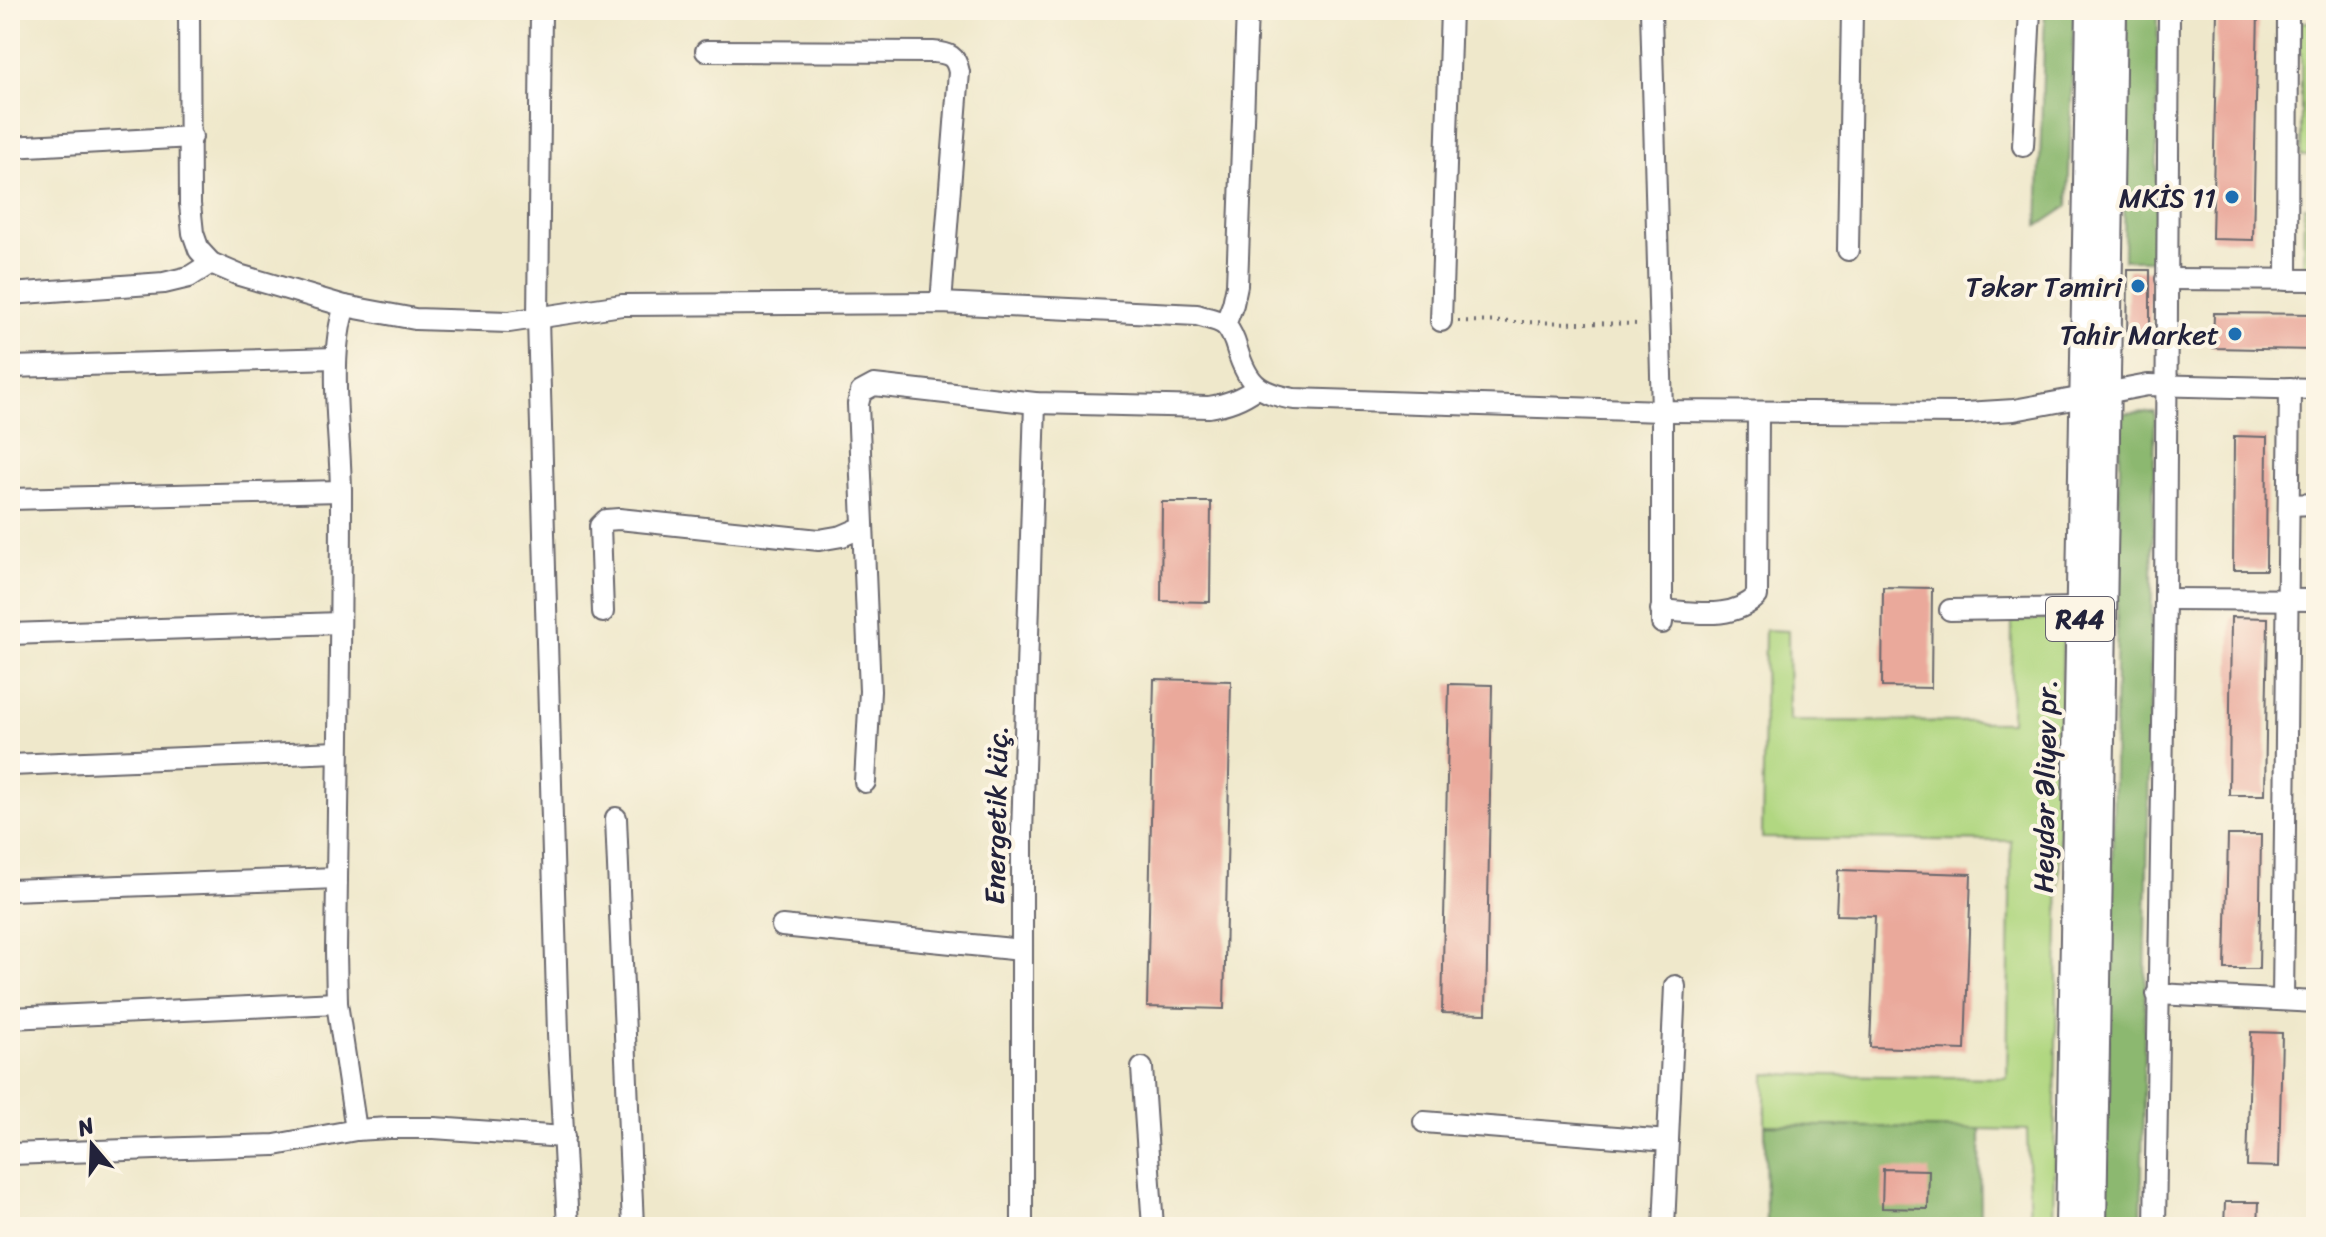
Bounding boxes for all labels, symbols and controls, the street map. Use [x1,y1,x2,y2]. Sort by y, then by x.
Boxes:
place label: MKİS 11 [2119,173,2216,222]
marker: MKİS 11 [2223,188,2241,206]
place label: Təkər Təmiri [1966,262,2123,311]
marker: Təkər Təmiri [2129,277,2147,295]
place label: Tahir Market [2060,310,2219,359]
marker: Tahir Market [2226,325,2244,343]
road number: R44 [2046,597,2114,641]
street label: Heydər Əliyev pr. [2019,679,2071,893]
street label: Energetik küç. [970,725,1022,905]
north arrow [52,1105,132,1185]
text: N [71,1105,100,1148]

